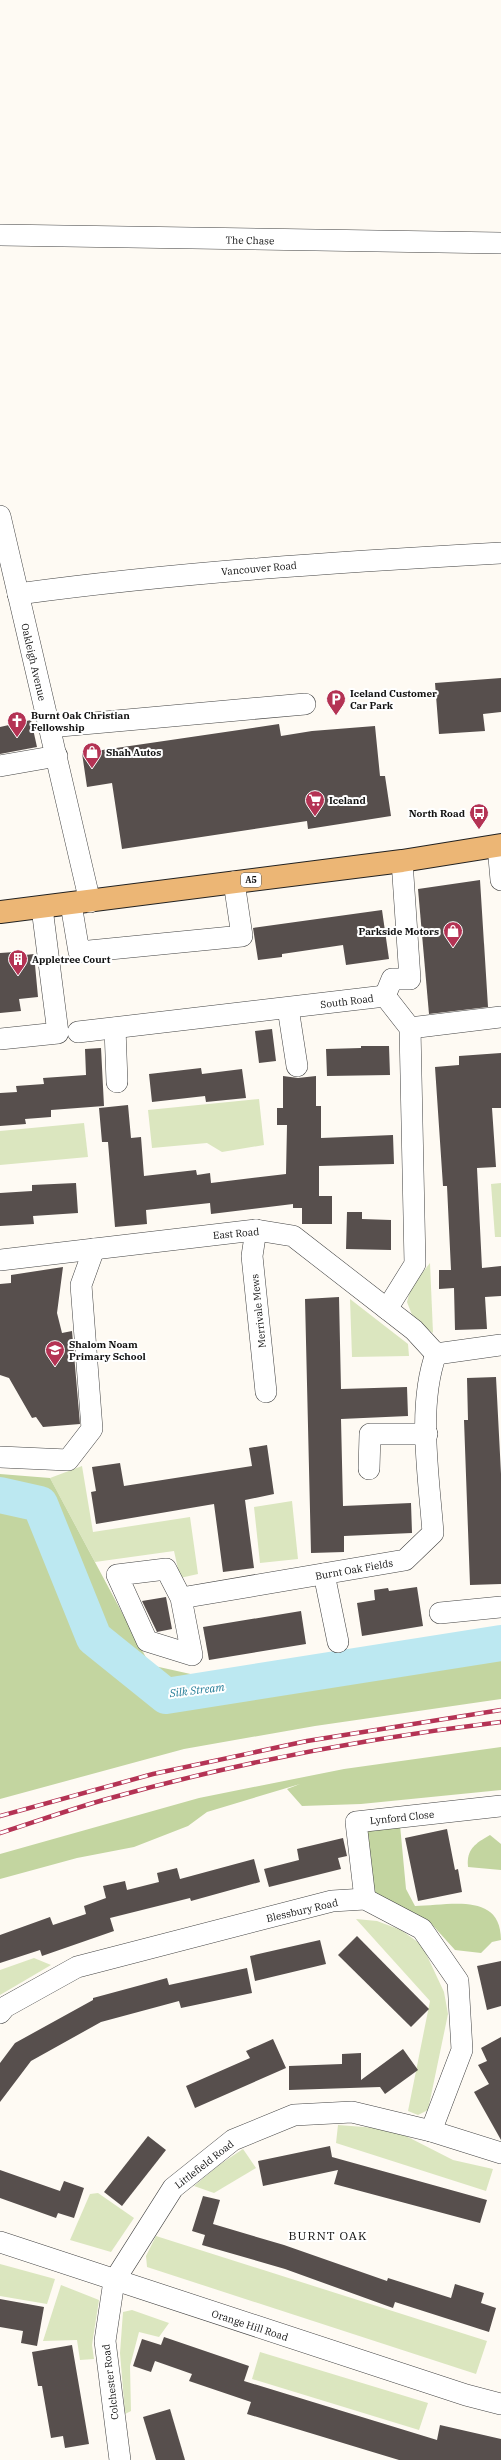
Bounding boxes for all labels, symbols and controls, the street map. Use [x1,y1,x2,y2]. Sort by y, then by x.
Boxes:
street label: The Chase [225,234,275,247]
street label: Vancouver Road [221,559,297,578]
street label: Oakleigh Avenue [18,622,49,702]
place label: Iceland Customer Car Park [350,687,437,712]
parking icon: Iceland Customer Car Park [325,688,347,716]
place label: Burnt Oak Christian Fellowship [31,709,130,734]
church icon: Burnt Oak Christian Fellowship [6,710,28,738]
shop icon: Shah Autos [81,741,103,769]
place label: Shah Autos [106,746,161,759]
supermarket icon: Iceland [304,789,326,817]
place label: Iceland [329,794,366,807]
bus stop icon: North Road [468,802,490,830]
place label: North Road [409,807,466,820]
road number: A5 [241,873,261,887]
shop icon: Parkside Motors [442,920,464,948]
place label: Parkside Motors [359,925,439,938]
building icon: Appletree Court [7,948,29,976]
place label: Appletree Court [32,953,111,966]
street label: South Road [320,992,374,1011]
street label: East Road [212,1225,260,1242]
street label: Merrivale Mews [248,1273,269,1349]
place label: Shalom Noam Primary School [69,1338,146,1363]
school or university icon: Shalom Noam Primary School [44,1339,66,1367]
street label: Burnt Oak Fields [314,1556,394,1583]
water label: Silk Stream [168,1680,226,1700]
street label: Lynford Close [369,1808,435,1827]
street label: Blessbury Road [265,1896,339,1925]
street label: Littlefield Road [172,2137,236,2191]
district label: BURNT OAK [289,2228,367,2243]
street label: Orange Hill Road [210,2307,290,2344]
street label: Colchester Road [99,2343,122,2420]

